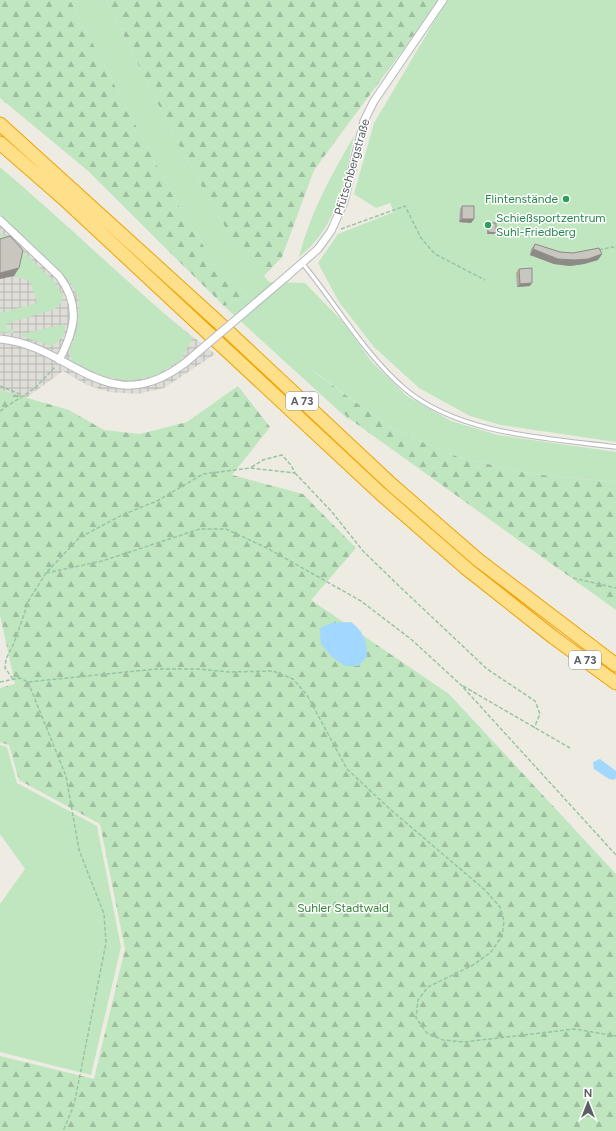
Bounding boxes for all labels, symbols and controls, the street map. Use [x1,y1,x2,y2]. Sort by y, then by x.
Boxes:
street label: Pfütschbergstraße [332,117,373,217]
place label: Flintenstände [485,192,558,206]
marker: Flintenstände [561,194,571,204]
place label: Schießsportzentrum Suhl-Friedberg [496,211,606,239]
marker: Schießsportzentrum Suhl-Friedberg [483,220,493,230]
road number: A 73 [286,392,318,410]
road number: A 73 [569,651,601,669]
park label: Suhler Stadtwald [297,901,389,915]
north arrow [568,1083,608,1123]
text: N [584,1087,592,1100]

